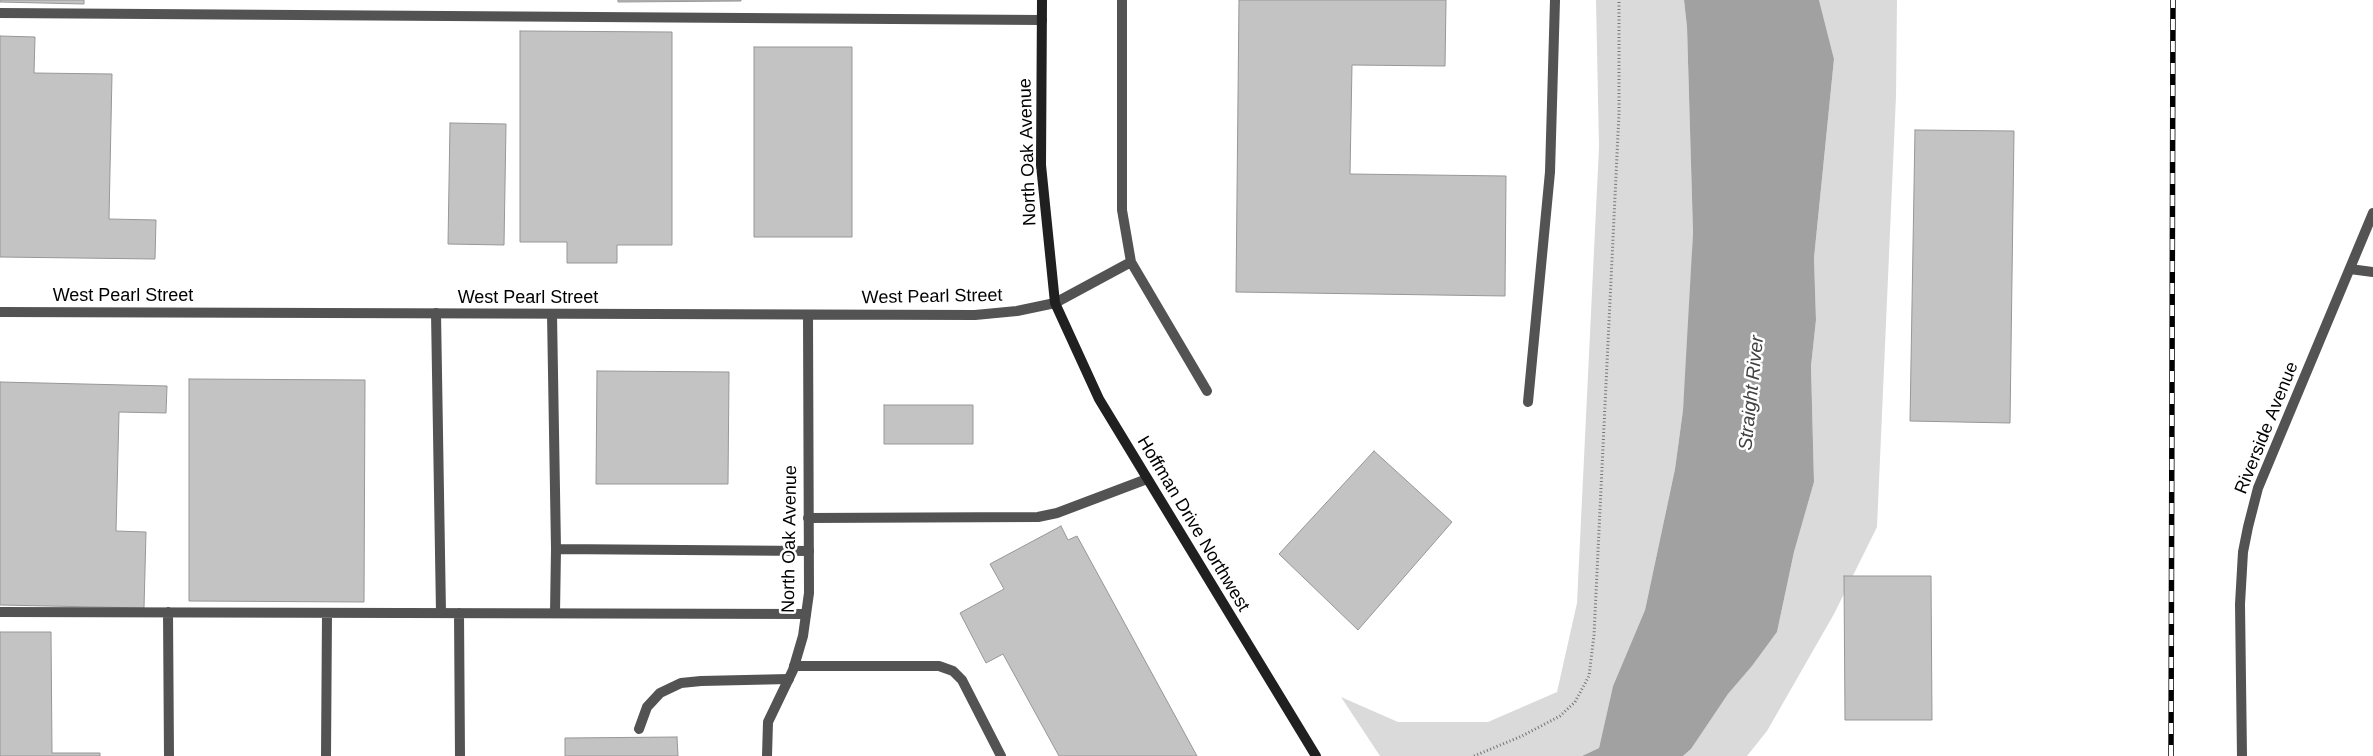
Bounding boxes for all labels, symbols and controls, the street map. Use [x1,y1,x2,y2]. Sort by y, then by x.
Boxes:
street label: North Oak Avenue [1015,78,1041,226]
street label: West Pearl Street [53,285,193,307]
street label: West Pearl Street [861,285,1003,309]
street label: West Pearl Street [458,287,598,309]
water label: Straight River [1735,335,1769,451]
street label: Riverside Avenue [2231,359,2303,497]
street label: Hoffman Drive Northwest [1132,432,1254,616]
street label: North Oak Avenue [778,465,802,613]

